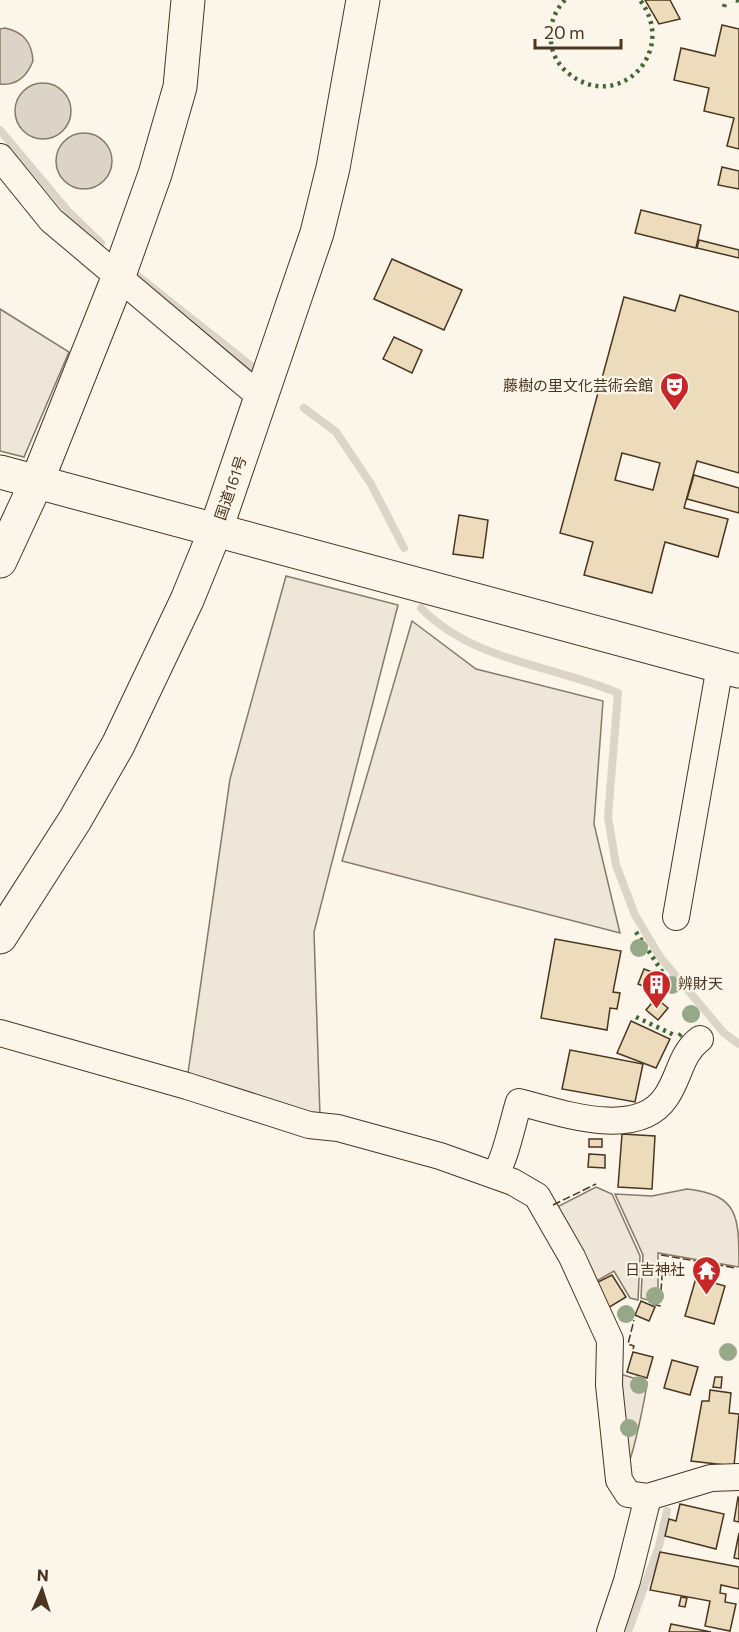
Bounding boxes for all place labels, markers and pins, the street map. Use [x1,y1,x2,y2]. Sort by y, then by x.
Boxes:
theatre icon: 藤樹の里文化芸術会館 [658,370,690,412]
place label: 藤樹の里文化芸術会館 [503,376,653,394]
building icon: 辨財天 [641,968,673,1010]
place label: 辨財天 [678,974,723,992]
temple icon: 日吉神社 [690,1254,722,1296]
place label: 日吉神社 [625,1260,685,1278]

